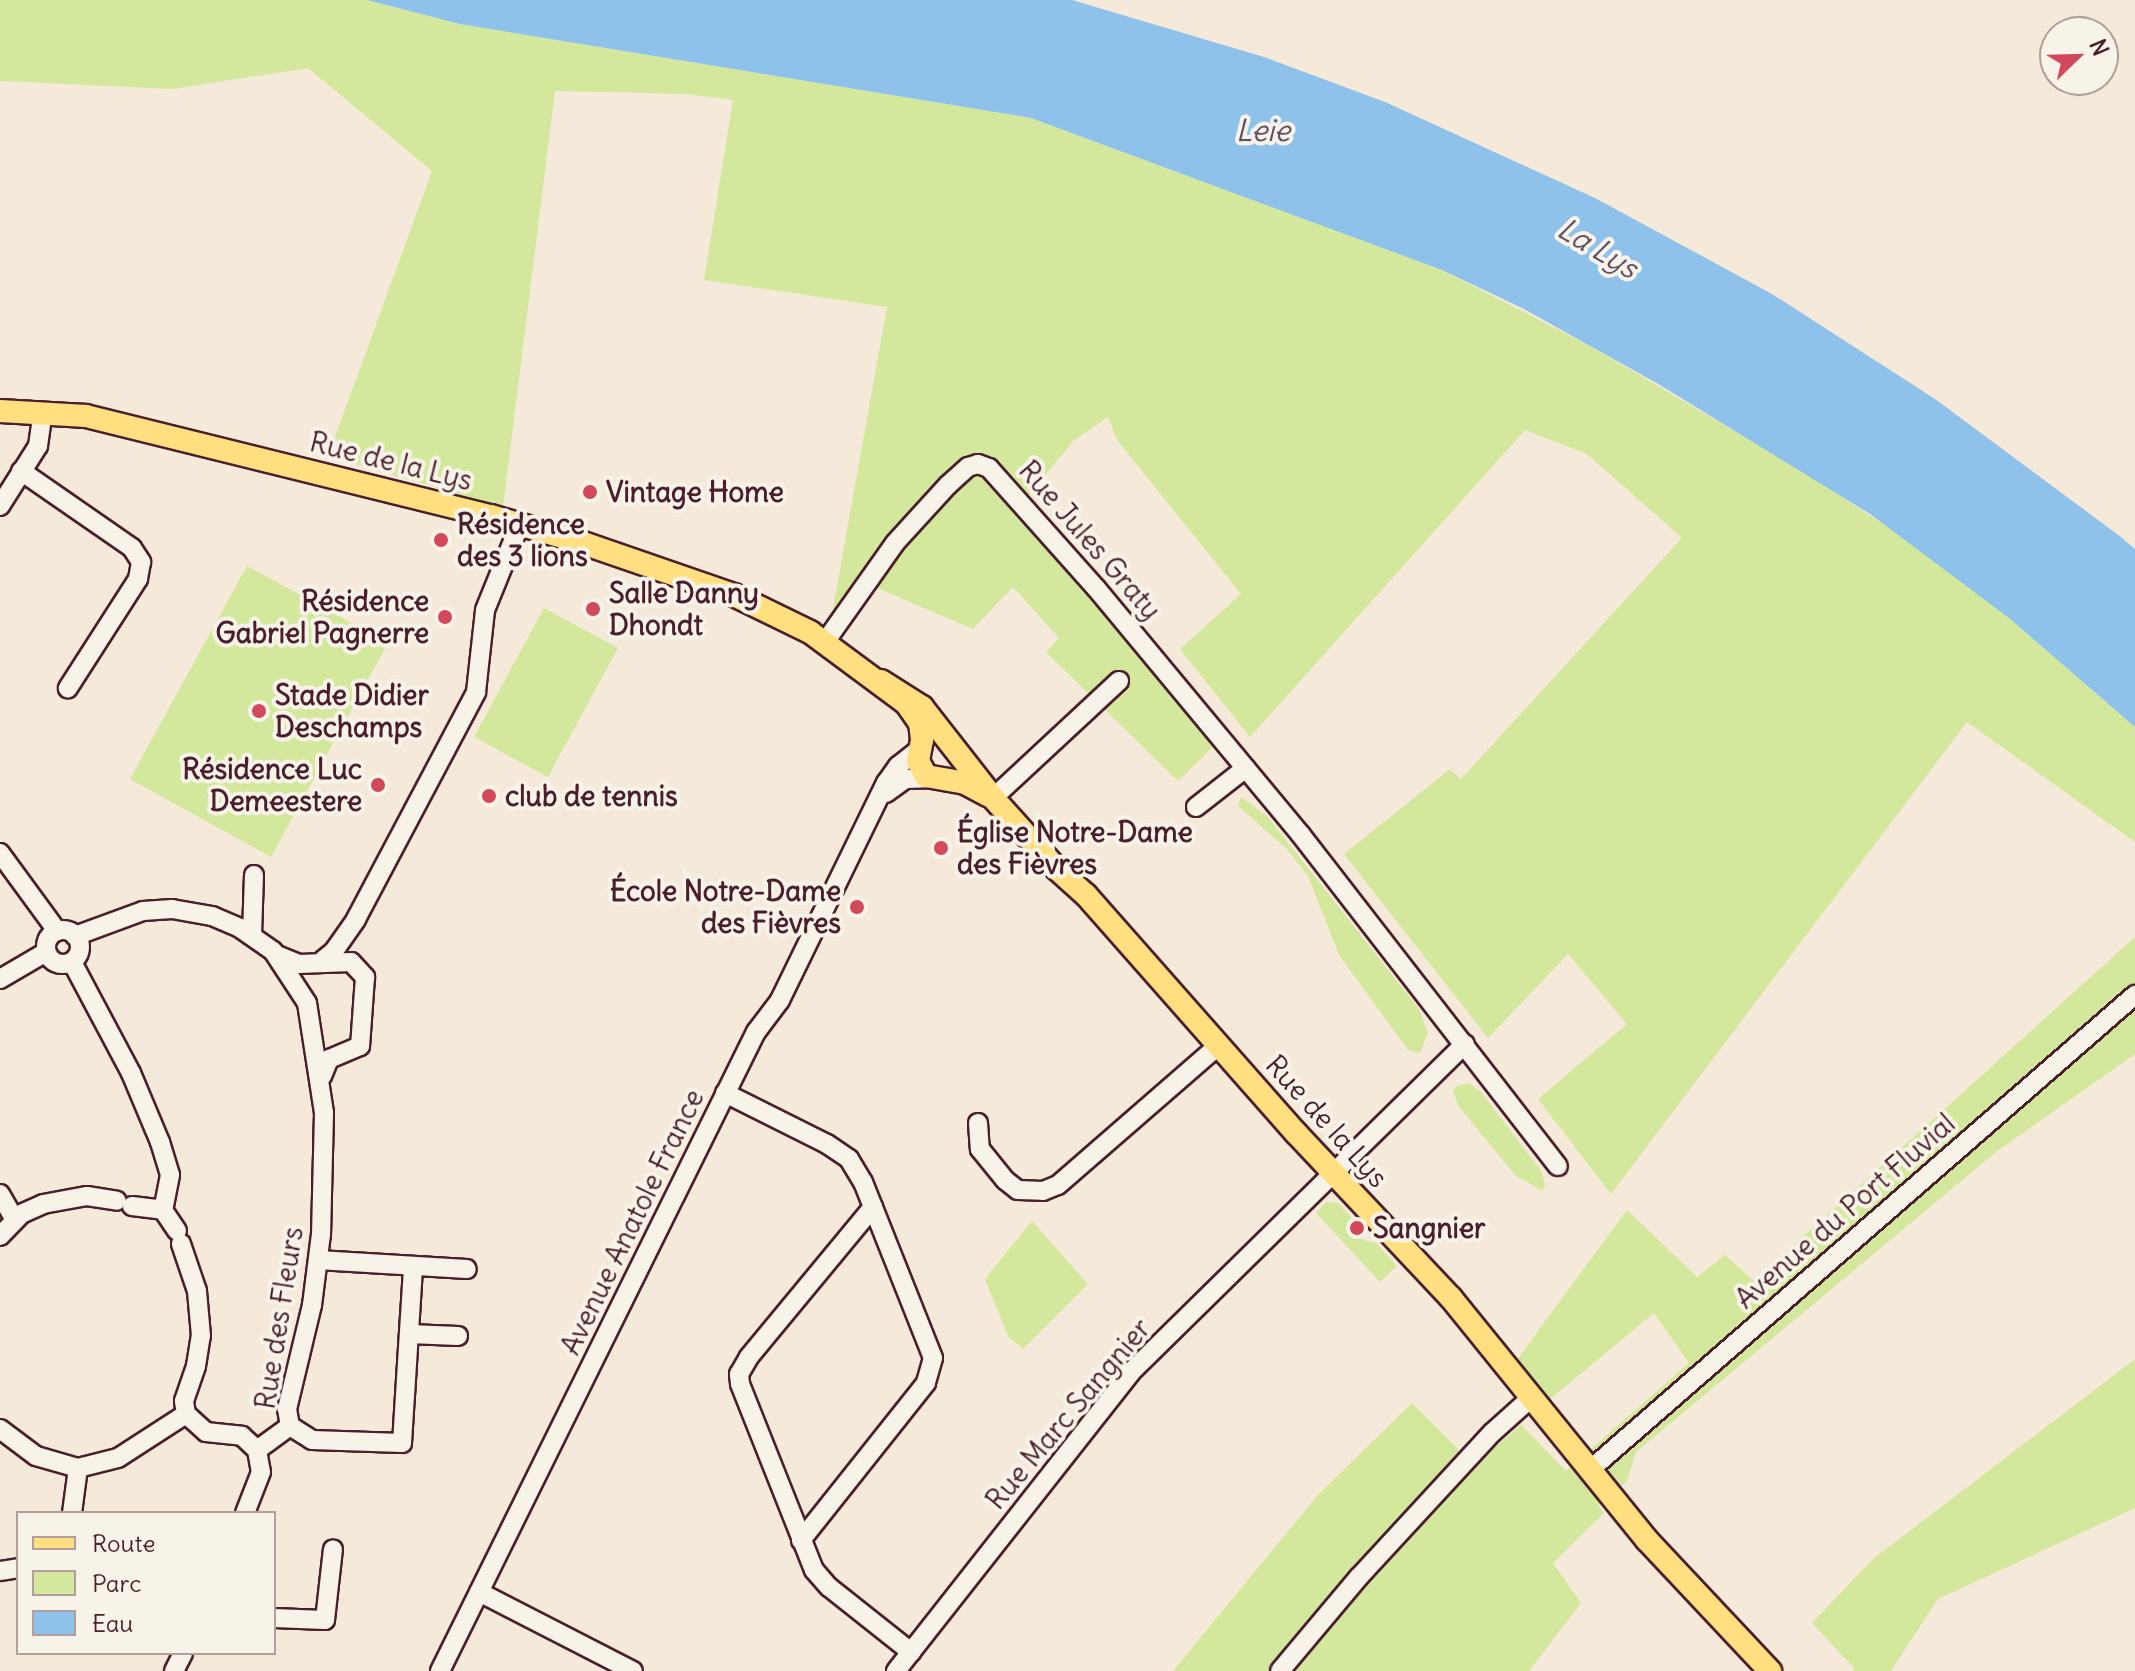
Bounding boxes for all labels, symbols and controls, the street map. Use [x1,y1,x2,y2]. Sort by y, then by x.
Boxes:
north arrow [2039,16,2119,96]
text: N [2083,35,2115,60]
water label: Leie [1236,112,1290,148]
water label: La Lys [1551,210,1645,286]
street label: Rue de la Lys [306,425,476,497]
street label: Rue Jules Graty [1012,454,1168,626]
place label: Vintage Home [606,475,784,509]
marker: Vintage Home [581,483,599,501]
place label: Résidence des 3 lions [457,507,588,573]
marker: Résidence des 3 lions [432,531,450,549]
place label: Salle Danny Dhondt [609,576,759,642]
place label: Résidence Gabriel Pagnerre [216,584,429,650]
marker: Salle Danny Dhondt [584,600,602,618]
marker: Résidence Gabriel Pagnerre [436,608,454,626]
place label: Stade Didier Deschamps [275,678,429,744]
marker: Stade Didier Deschamps [250,702,268,720]
place label: Résidence Luc Demeestere [182,752,362,818]
marker: Résidence Luc Demeestere [369,776,387,794]
place label: club de tennis [505,779,678,813]
marker: club de tennis [480,787,498,805]
place label: Église Notre-Dame des Fièvres [957,815,1193,881]
marker: Église Notre-Dame des Fièvres [932,839,950,857]
place label: École Notre-Dame des Fièvres [610,874,841,940]
marker: École Notre-Dame des Fièvres [848,898,866,916]
street label: Rue de la Lys [1259,1048,1395,1194]
street label: Avenue Anatole France [553,1084,711,1360]
street label: Avenue du Port Fluvial [1728,1106,1962,1316]
place label: Sangnier [1373,1211,1485,1245]
marker: Sangnier [1348,1219,1366,1237]
street label: Rue des Fleurs [248,1224,310,1412]
street label: Rue Marc Sangnier [978,1312,1158,1516]
legend [16,1511,276,1655]
text: Route [92,1528,155,1558]
text: Parc [92,1568,141,1598]
text: Eau [92,1608,133,1638]

